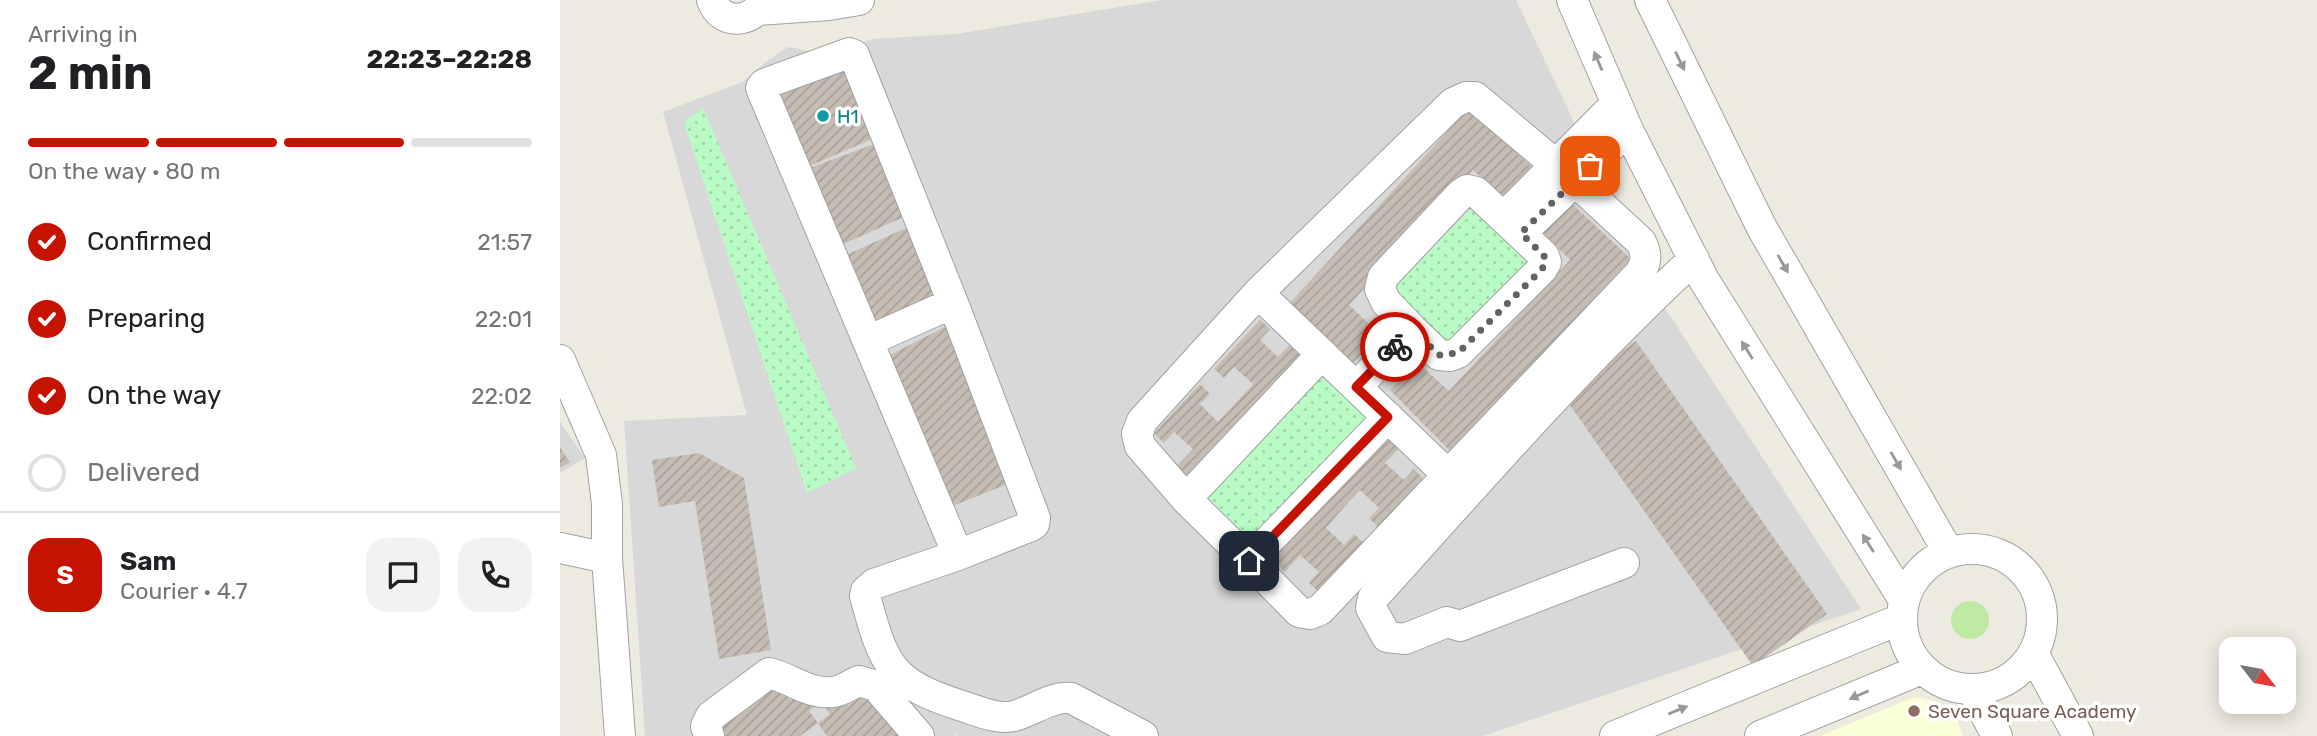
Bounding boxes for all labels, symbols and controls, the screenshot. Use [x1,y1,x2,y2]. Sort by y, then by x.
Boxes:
text: Arriving in [28,20,138,48]
text: 22:23–22:28 [367,44,532,75]
text: 2 min [28,46,153,101]
one-way arrow [1592,50,1603,71]
one-way arrow [1674,51,1685,71]
place label: H1 [837,105,859,128]
marker: H1 [815,108,831,124]
pin [1560,136,1620,196]
icon: bag [1571,147,1609,185]
text: On the way · 80 m [28,157,220,185]
icon: check [28,223,66,261]
text: Confirmed [87,226,212,257]
text: 21:57 [477,228,532,256]
one-way arrow [1777,254,1789,274]
icon: check [28,300,66,338]
text: Preparing [87,303,205,334]
text: 22:01 [475,305,532,333]
courier [1360,312,1430,382]
icon: bike [1376,328,1414,366]
one-way arrow [1741,340,1754,359]
icon: check [28,377,66,415]
text: On the way [87,380,221,411]
text: 22:02 [471,382,532,410]
one-way arrow [1890,452,1902,471]
text: Delivered [87,457,200,488]
pin [1219,531,1279,591]
one-way arrow [1861,533,1874,552]
button: chat [366,538,440,612]
button: phone [458,538,532,612]
icon: home [1230,542,1268,580]
text: Sam [120,546,176,577]
text: S [56,560,74,591]
text: Courier · 4.7 [120,577,247,605]
north arrow [2219,637,2296,714]
map controls [2219,637,2296,714]
one-way arrow [1849,689,1869,701]
place label: Seven Square Academy [1928,700,2137,723]
marker: Seven Square Academy [1906,703,1922,719]
one-way arrow [1668,705,1689,716]

